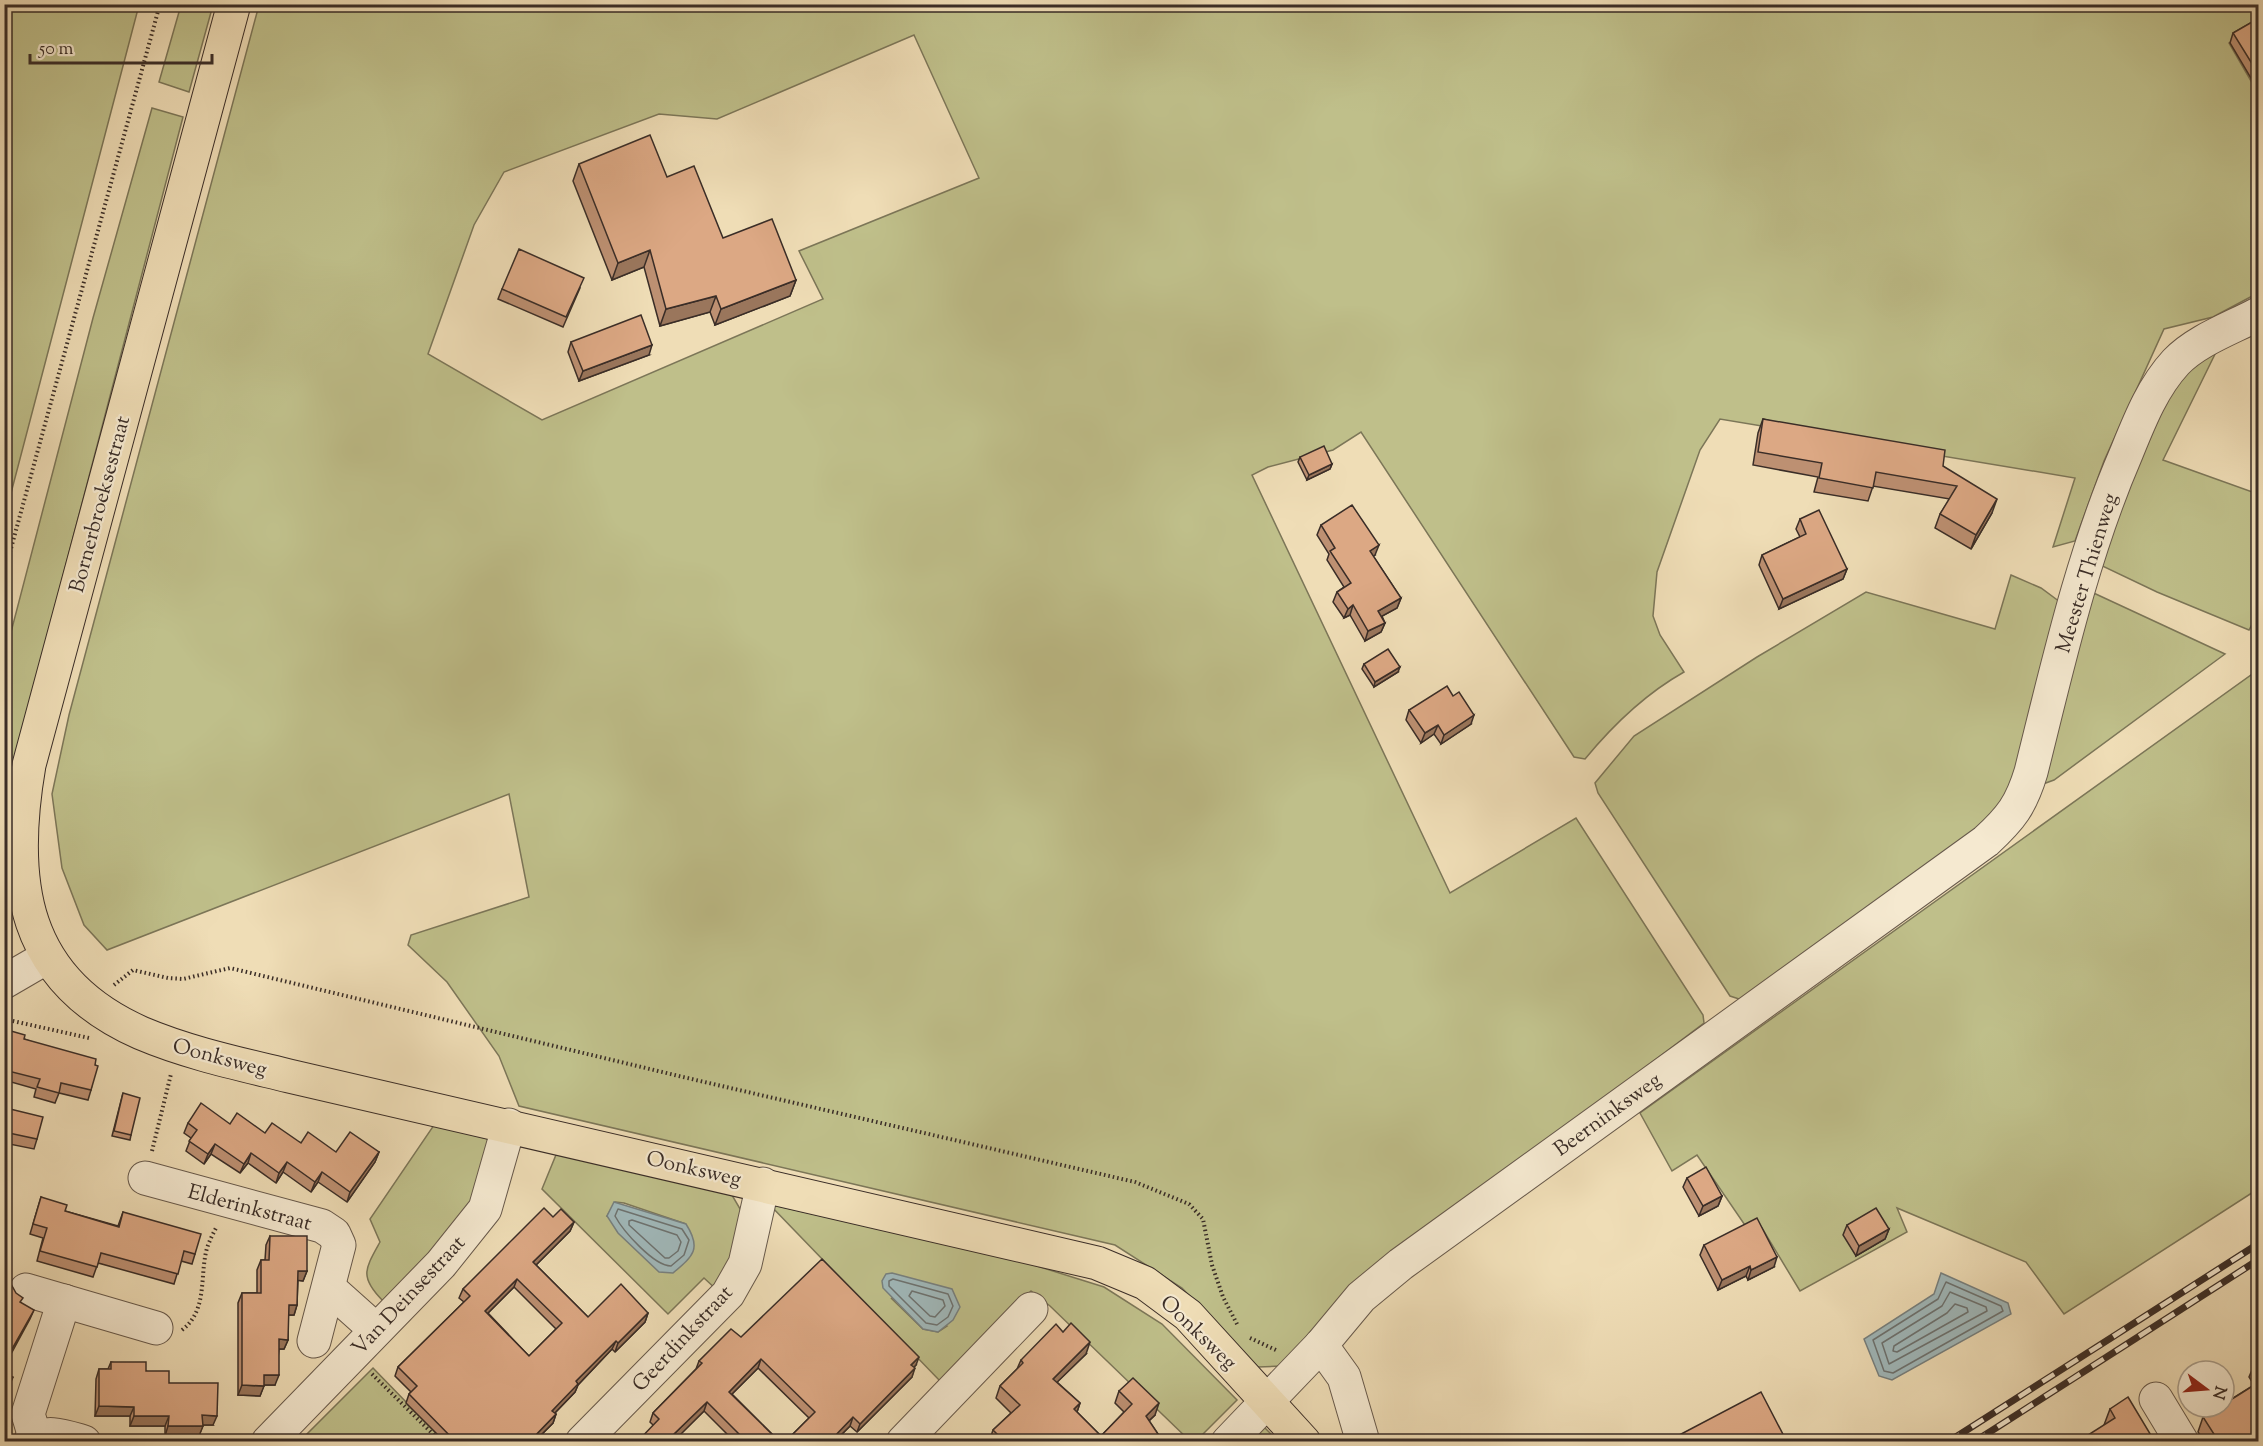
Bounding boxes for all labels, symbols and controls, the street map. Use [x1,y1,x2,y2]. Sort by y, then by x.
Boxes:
scale bar [30,27,212,65]
text: 50 m [38,37,74,63]
street label: Bornerbroeksestraat [63,413,139,596]
street label: Meester Thienweg [2049,490,2126,657]
street label: Oonksweg [169,1032,270,1086]
street label: Beerninksweg [1548,1066,1668,1165]
street label: Oonksweg [643,1144,744,1195]
street label: Elderinkstraat [184,1178,315,1240]
street label: Van Deinsestraat [346,1230,473,1363]
street label: Geerdinkstraat [626,1279,741,1399]
street label: Oonksweg [1152,1289,1243,1378]
north arrow [2176,1359,2236,1419]
text: N [2205,1383,2231,1402]

